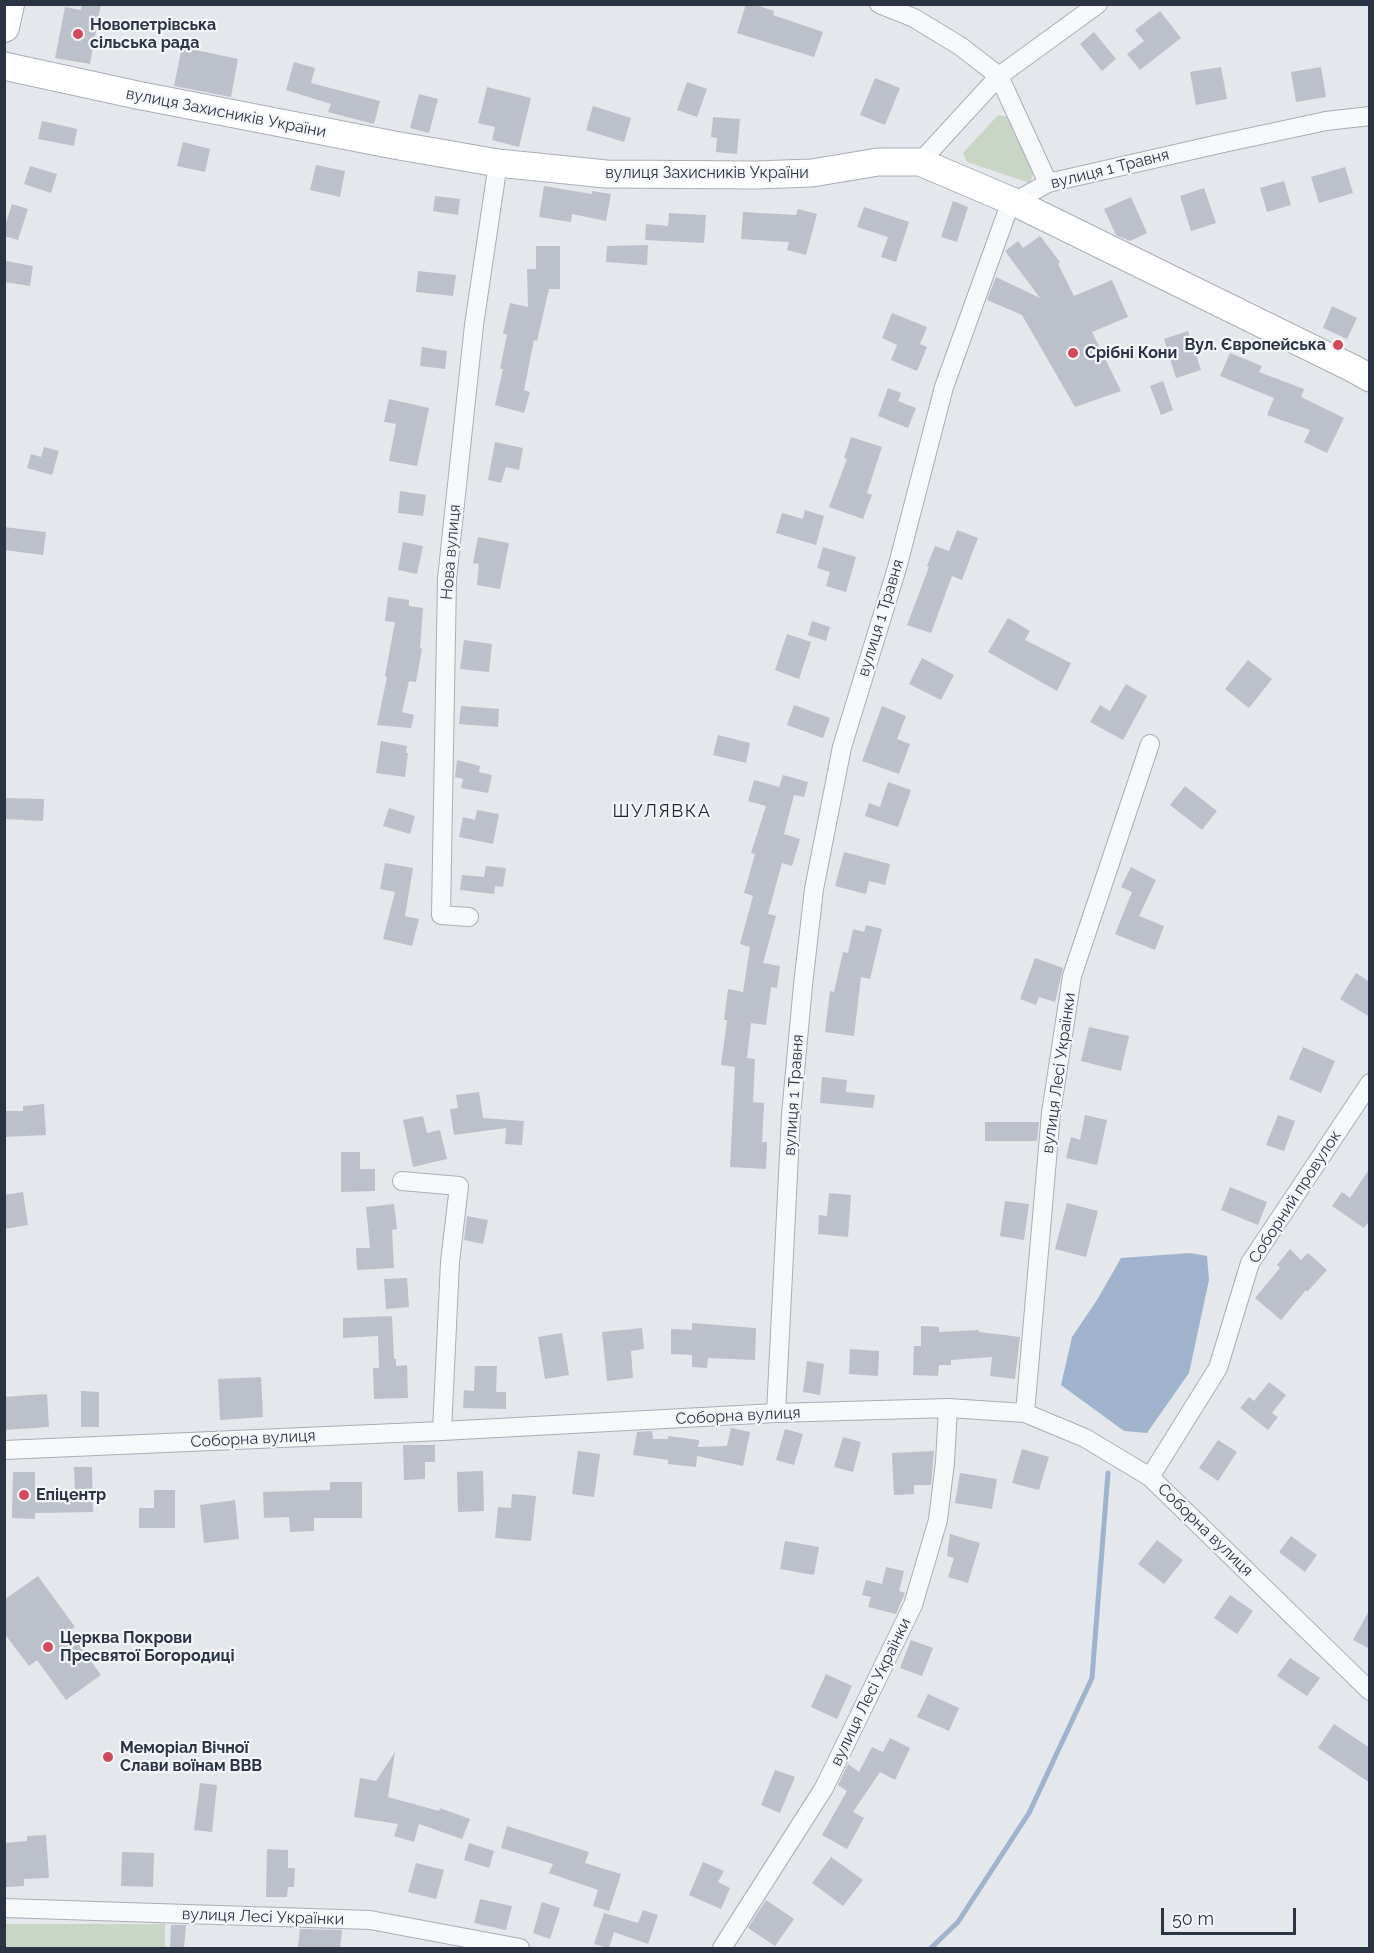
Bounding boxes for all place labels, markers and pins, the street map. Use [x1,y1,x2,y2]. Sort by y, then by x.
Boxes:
place label: Новопетрівська сільська рада [90,15,216,53]
marker: Новопетрівська сільська рада [71,27,85,41]
place label: Вул. Європейська [1184,335,1326,355]
marker: Вул. Європейська [1331,338,1345,352]
place label: Срібні Кони [1085,343,1177,363]
marker: Срібні Кони [1066,346,1080,360]
place label: Епіцентр [36,1485,106,1505]
marker: Епіцентр [17,1488,31,1502]
place label: Церква Покрови Пресвятої Богородиці [60,1628,234,1666]
marker: Церква Покрови Пресвятої Богородиці [41,1640,55,1654]
place label: Меморіал Вічної Слави воїнам ВВВ [120,1738,262,1776]
marker: Меморіал Вічної Слави воїнам ВВВ [101,1750,115,1764]

